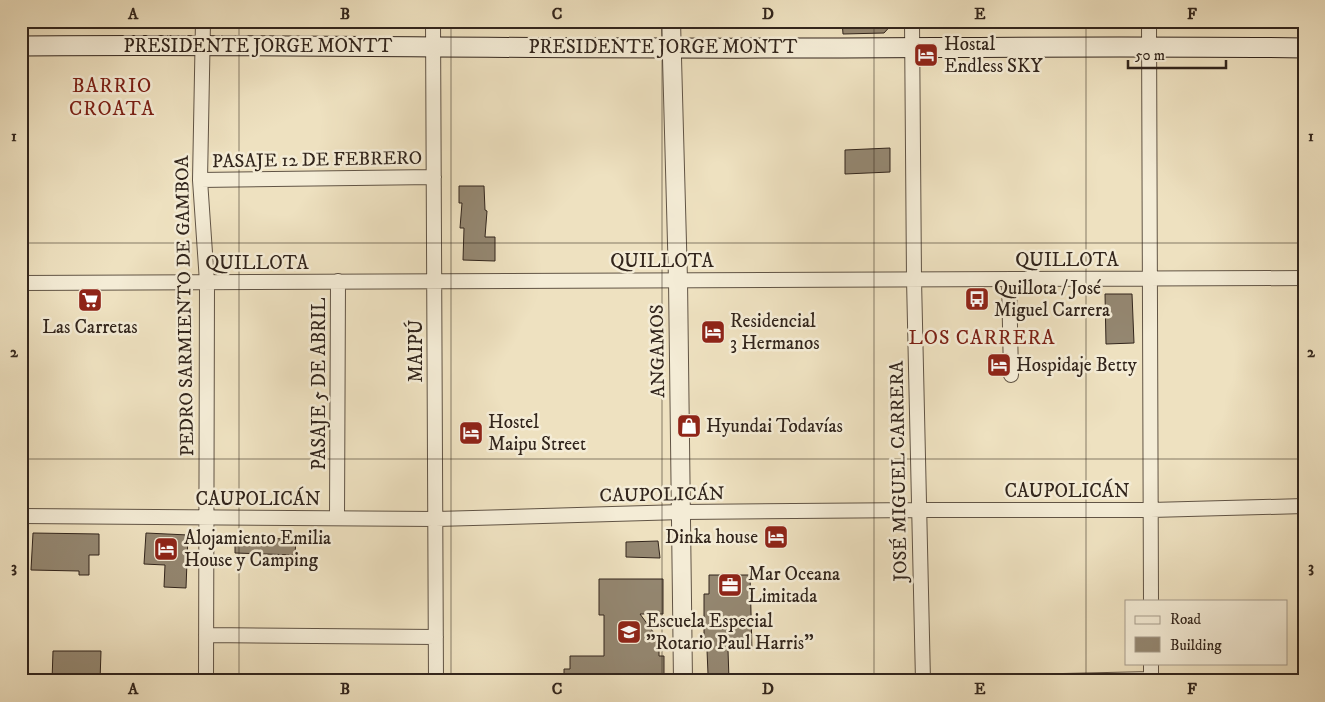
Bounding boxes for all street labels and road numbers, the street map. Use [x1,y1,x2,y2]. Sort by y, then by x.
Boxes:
street label: PRESIDENTE JORGE MONTT [124,35,393,58]
street label: PRESIDENTE JORGE MONTT [529,36,798,59]
street label: PASAJE 12 DE FEBRERO [212,147,422,173]
street label: PEDRO SARMIENTO DE GAMBOA [171,154,199,457]
street label: QUILLOTA [1015,249,1120,272]
street label: QUILLOTA [610,250,715,273]
street label: QUILLOTA [205,252,310,275]
street label: PASAJE 5 DE ABRIL [308,297,331,470]
street label: ANGAMOS [646,304,670,398]
street label: MAIPÚ [403,319,428,383]
street label: JOSÉ MIGUEL CARRERA [885,360,912,584]
street label: CAUPOLICÁN [1004,478,1130,503]
street label: CAUPOLICÁN [599,480,725,508]
street label: CAUPOLICÁN [195,486,321,511]

